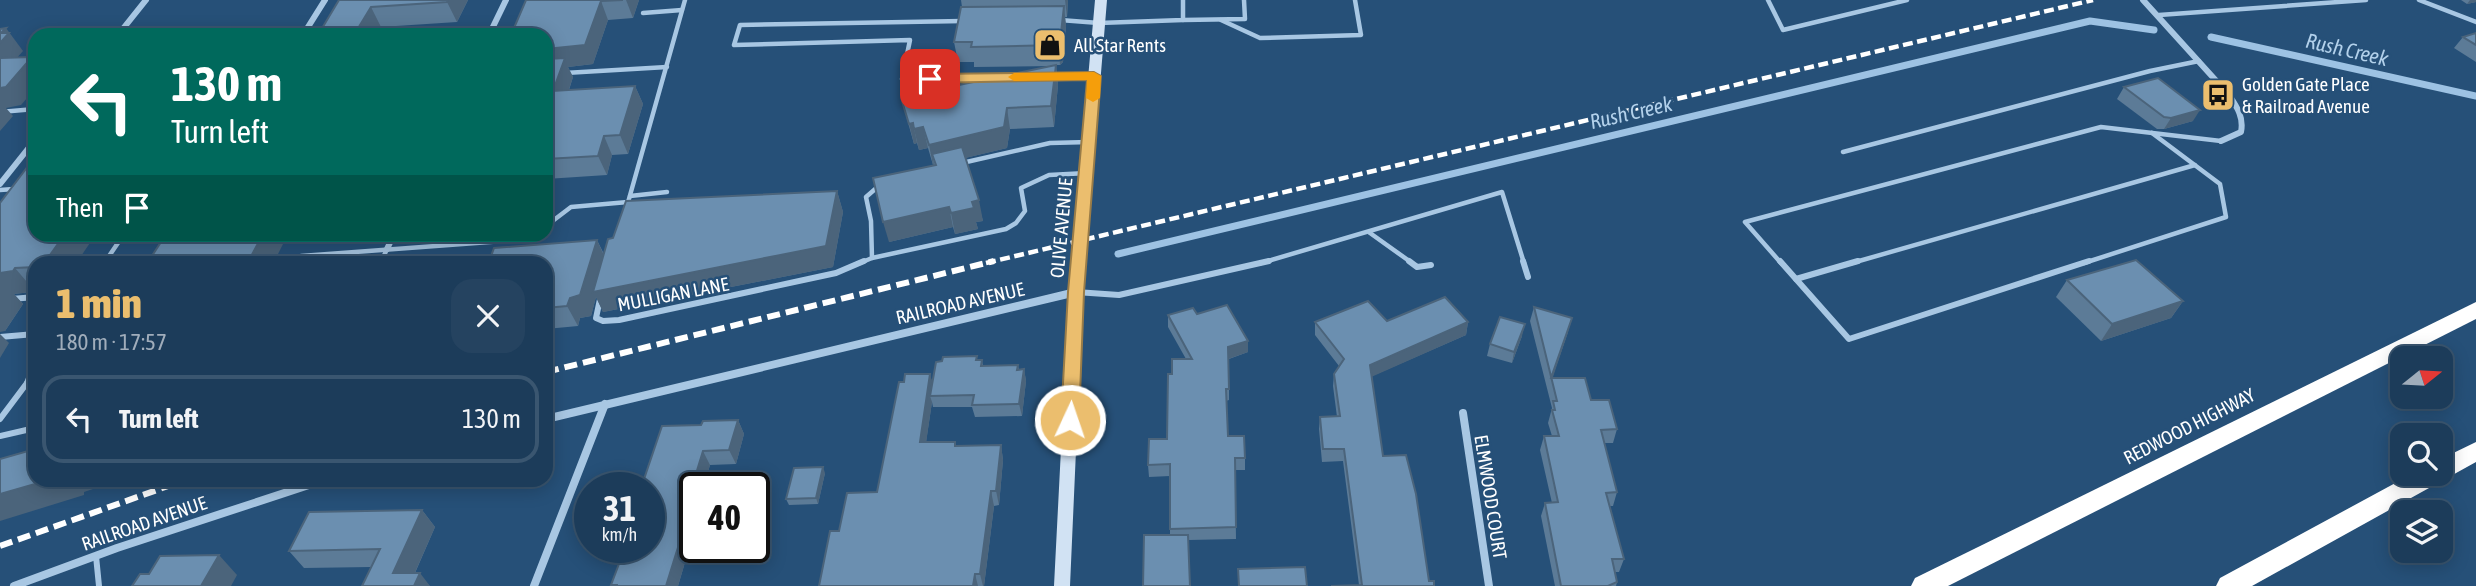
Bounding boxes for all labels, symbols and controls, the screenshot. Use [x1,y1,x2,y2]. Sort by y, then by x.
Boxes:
shop icon: All Star Rents [1031,26,1069,64]
water label: Rush Creek [2304,28,2392,70]
place label: All Star Rents [1074,34,1166,56]
pin [900,49,960,109]
text: 130 m [171,55,282,111]
icon: left [56,56,147,147]
icon: arrive [911,60,949,98]
place label: Golden Gate Place & Railroad Avenue [2242,73,2370,117]
bus stop icon: Golden Gate Place & Railroad Avenue [2199,76,2237,114]
water label: Rush Creek [1587,91,1675,133]
text: Turn left [171,113,269,150]
street label: OLIVE AVENUE [1046,177,1076,279]
icon: arrive [118,189,156,227]
text: Then [56,193,104,223]
street label: MULLIGAN LANE [616,272,730,316]
street label: RAILROAD AVENUE [894,278,1026,328]
text: 1 min [56,279,142,327]
button: close [451,279,525,353]
text: 180 m · 17:57 [56,329,167,355]
north arrow [2390,346,2454,410]
map controls [2390,346,2453,563]
position arrow [1033,383,1107,457]
street label: REDWOOD HIGHWAY [2120,383,2259,469]
icon: left [60,400,98,438]
text: Turn left [119,404,199,434]
text: 130 m [462,404,521,434]
button: search [2390,423,2453,486]
street label: ELMWOOD COURT [1470,433,1512,561]
speed limit sign: 40 [679,472,770,563]
text: 31 [603,488,636,528]
street label: RAILROAD AVENUE [79,491,209,555]
button: layers [2390,500,2453,563]
text: km/h [602,524,637,545]

